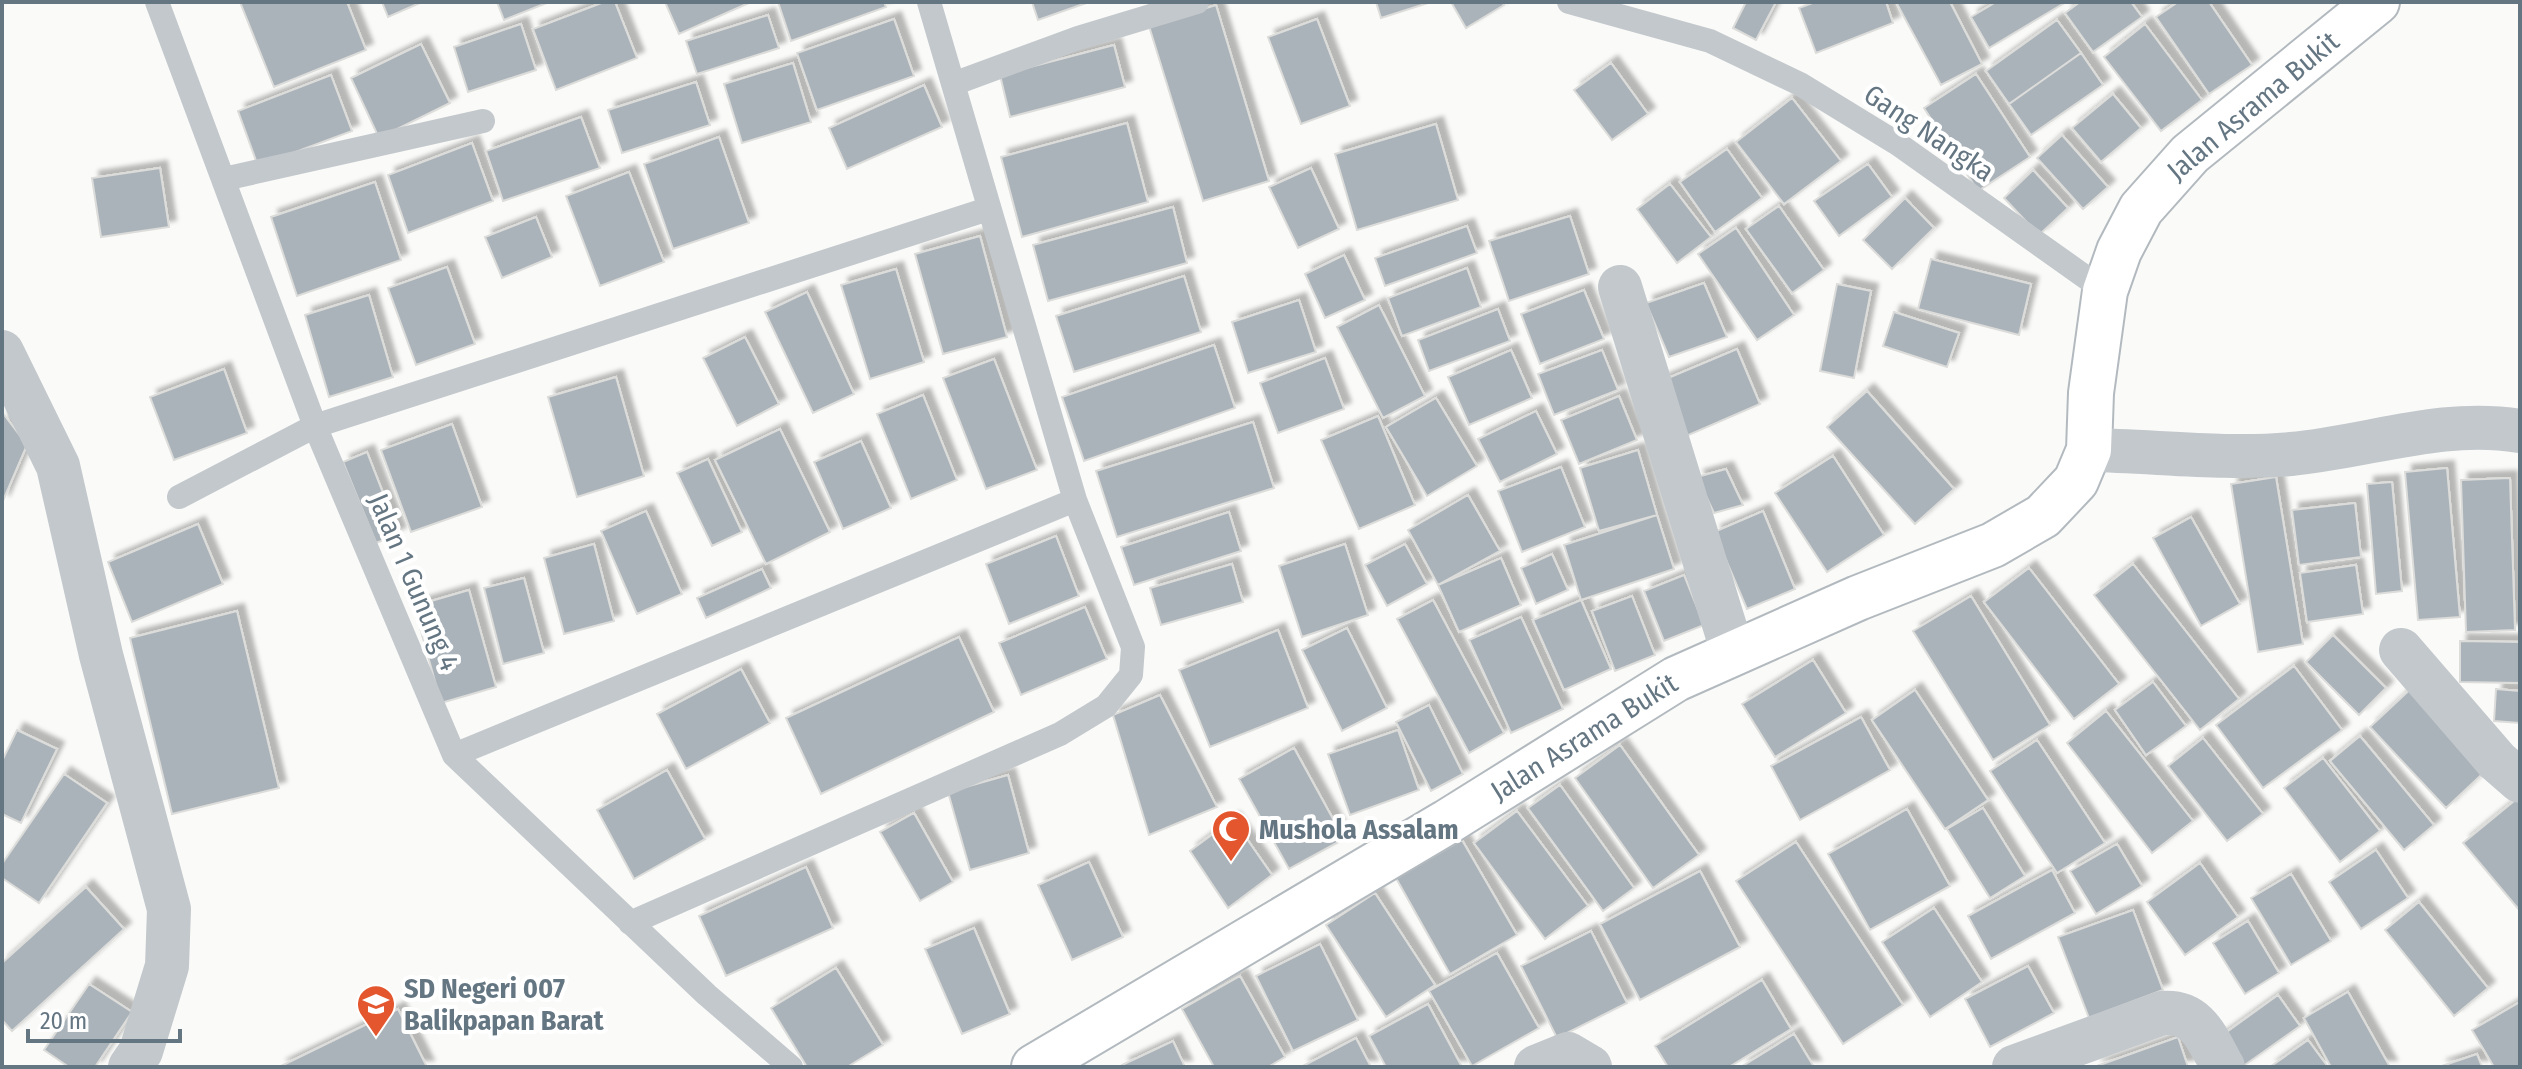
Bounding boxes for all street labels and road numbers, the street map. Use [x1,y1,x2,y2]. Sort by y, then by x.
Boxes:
street label: Jalan Asrama Bukit [2161,24,2346,187]
street label: Gang Nangka [1858,78,2000,188]
street label: Jalan 1 Gunung 4 [362,489,466,675]
street label: Jalan Asrama Bukit [1485,666,1684,808]

